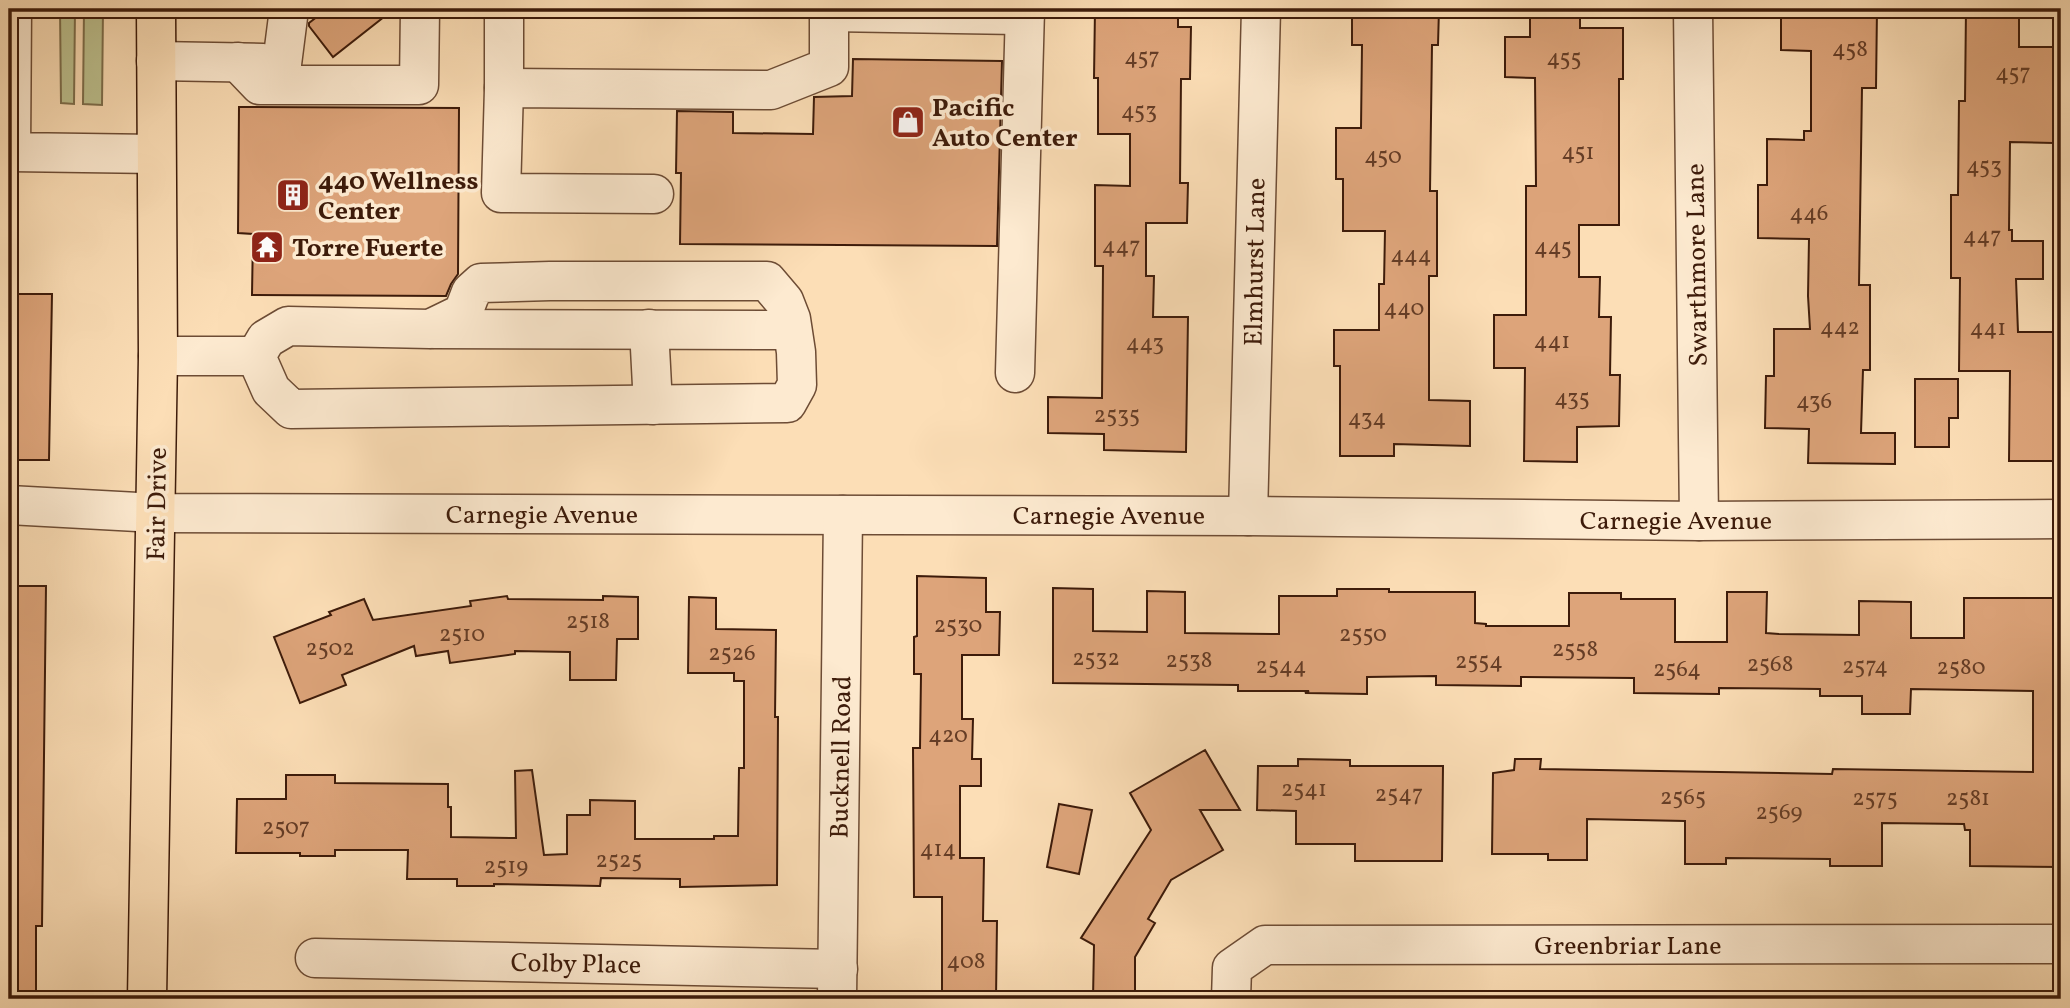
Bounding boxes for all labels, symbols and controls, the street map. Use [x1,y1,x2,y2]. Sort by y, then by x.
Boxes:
house number: 458 [1832,34,1868,66]
house number: 457 [1124,42,1160,74]
house number: 455 [1546,43,1582,75]
house number: 457 [1995,58,2031,90]
place label: Pacific Auto Center [932,91,1078,157]
house number: 453 [1121,96,1157,128]
shop icon: Pacific Auto Center [889,103,927,141]
house number: 451 [1561,137,1595,169]
house number: 450 [1364,141,1402,173]
house number: 453 [1966,151,2002,183]
street label: Swarthmore Lane [1678,163,1718,367]
place label: 440 Wellness Center [318,164,479,230]
building icon: 440 Wellness Center [274,176,312,214]
street label: Elmhurst Lane [1237,178,1275,346]
house number: 446 [1790,198,1828,230]
house number: 447 [1963,221,2001,253]
temple icon: Torre Fuerte [248,228,286,266]
place label: Torre Fuerte [292,231,444,267]
house number: 447 [1102,231,1140,263]
house number: 445 [1534,232,1572,264]
house number: 444 [1390,240,1432,272]
house number: 440 [1384,293,1424,325]
house number: 442 [1820,312,1860,344]
house number: 441 [1970,313,2006,345]
house number: 441 [1534,326,1570,358]
house number: 443 [1126,328,1164,360]
house number: 435 [1554,383,1590,415]
house number: 436 [1796,386,1832,418]
house number: 2535 [1094,400,1140,432]
house number: 434 [1348,403,1386,435]
street label: Fair Drive [139,447,177,561]
street label: Carnegie Avenue [446,498,638,534]
street label: Carnegie Avenue [1013,499,1205,535]
street label: Carnegie Avenue [1580,504,1772,540]
house number: 2518 [566,606,610,638]
house number: 2530 [934,610,982,642]
house number: 2510 [439,619,485,651]
house number: 2550 [1339,619,1387,651]
house number: 2502 [305,633,355,665]
house number: 2558 [1552,634,1598,666]
house number: 2526 [708,638,756,670]
house number: 2532 [1072,643,1120,675]
house number: 2538 [1166,645,1212,677]
house number: 2554 [1455,646,1503,678]
house number: 2568 [1747,649,1793,681]
house number: 2544 [1256,651,1306,683]
house number: 2574 [1842,651,1888,683]
house number: 2580 [1937,652,1985,684]
house number: 2564 [1653,654,1701,686]
street label: Bucknell Road [823,675,861,839]
house number: 420 [928,720,968,752]
house number: 2541 [1281,774,1327,806]
house number: 2547 [1375,779,1423,811]
house number: 2565 [1660,782,1706,814]
house number: 2575 [1852,783,1898,815]
house number: 2581 [1946,783,1990,815]
house number: 2569 [1756,797,1803,829]
house number: 2507 [262,812,310,844]
house number: 414 [920,834,956,866]
house number: 2525 [596,845,642,877]
house number: 2519 [484,851,528,883]
street label: Greenbriar Lane [1534,929,1722,965]
street label: Colby Place [510,946,642,984]
house number: 408 [947,946,985,978]

